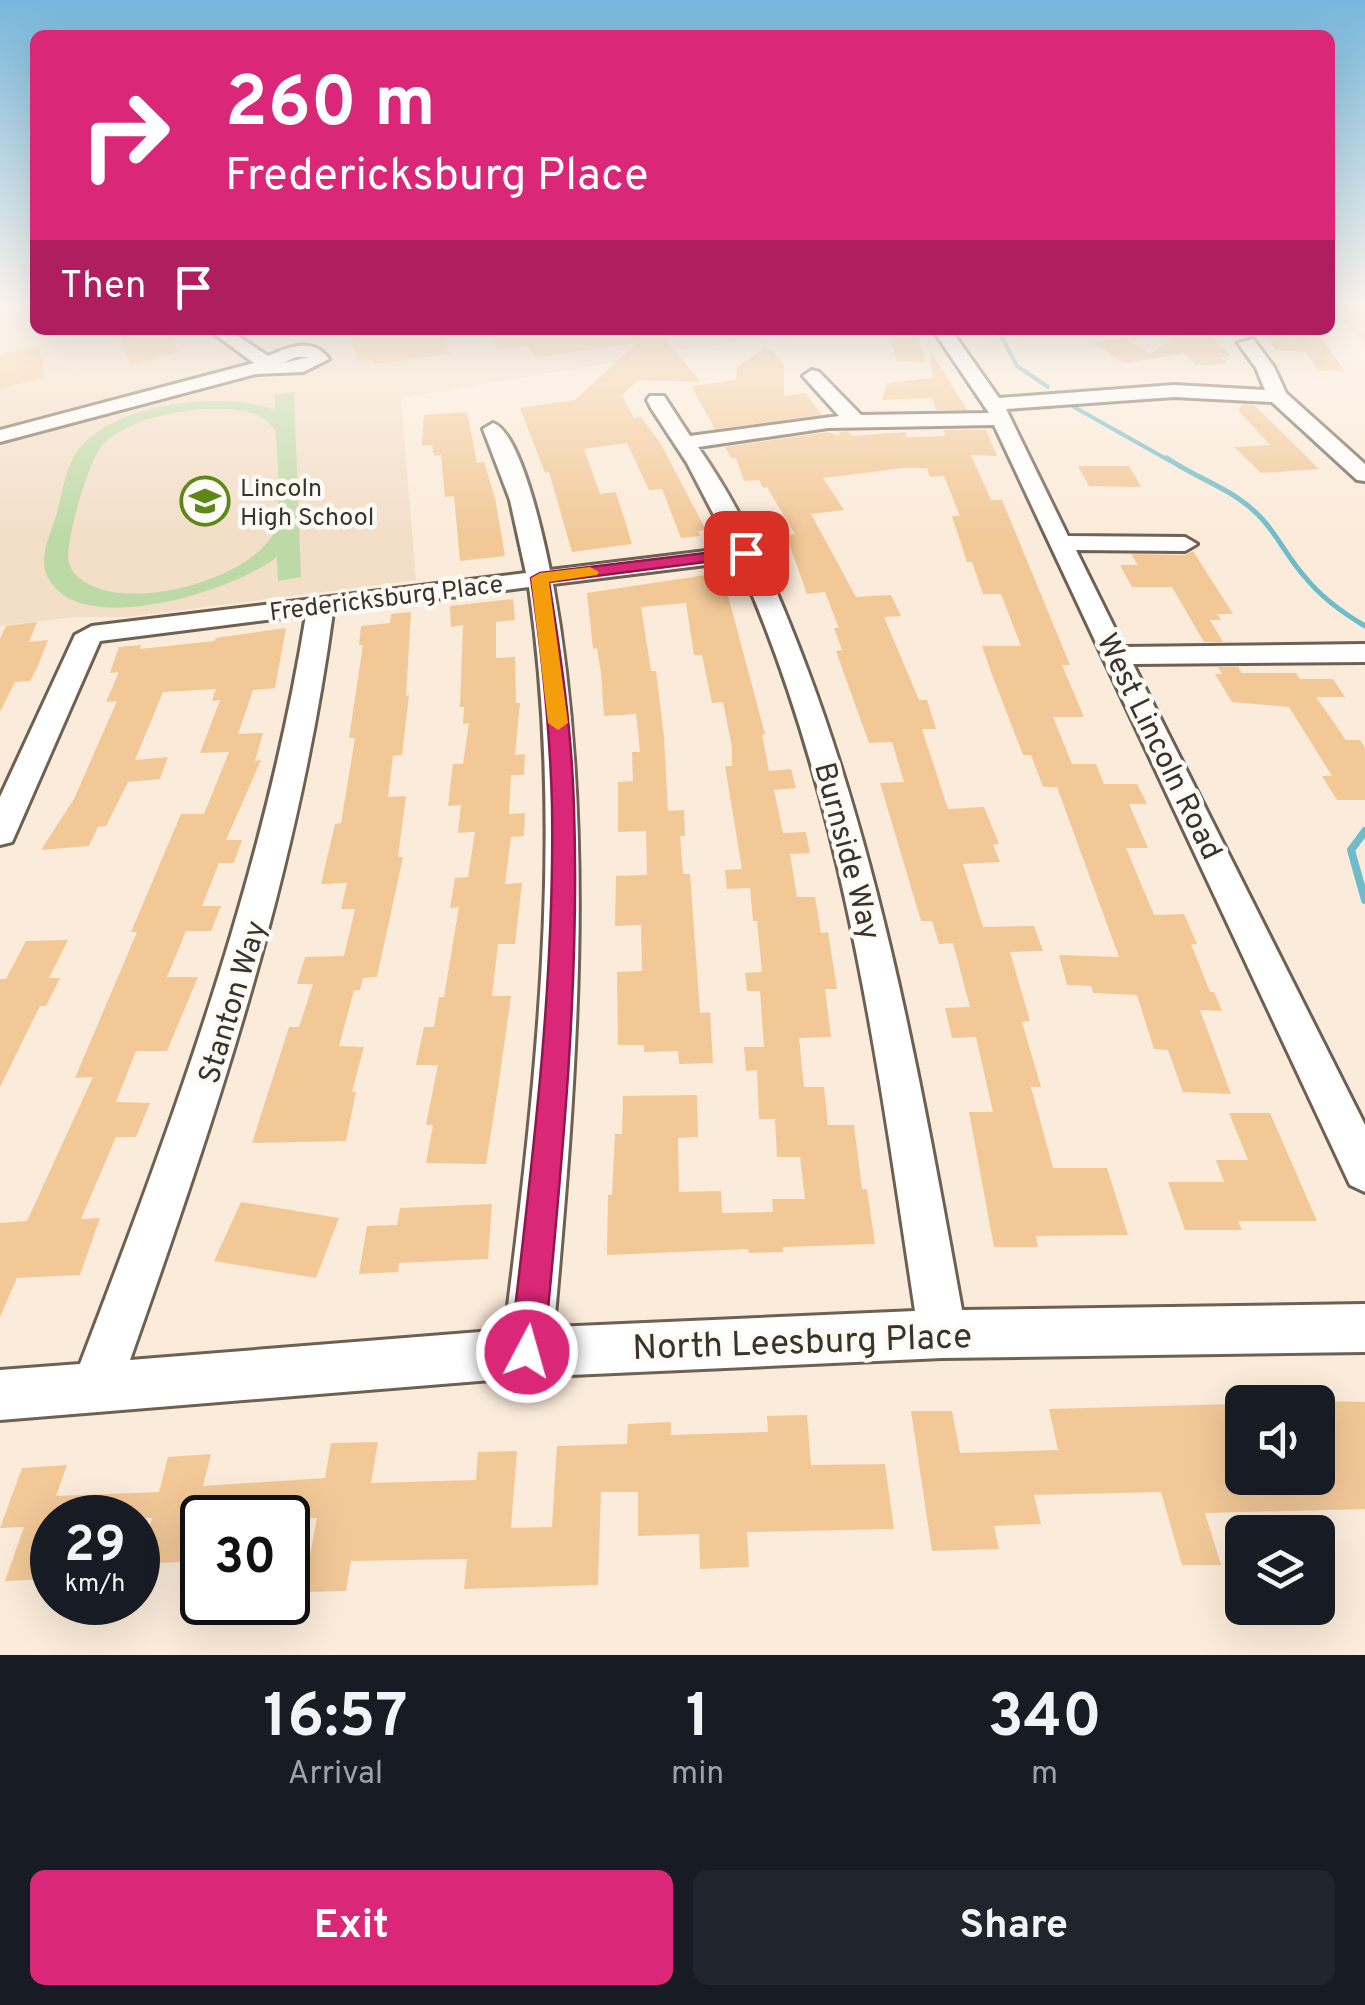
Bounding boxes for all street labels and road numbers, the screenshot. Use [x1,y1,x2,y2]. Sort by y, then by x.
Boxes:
street label: Fredericksburg Place [268,570,505,630]
street label: West Lincoln Road [1087,628,1229,866]
street label: Burnside Way [804,759,887,945]
street label: Stanton Way [192,917,277,1089]
street label: North Leesburg Place [632,1316,973,1372]

